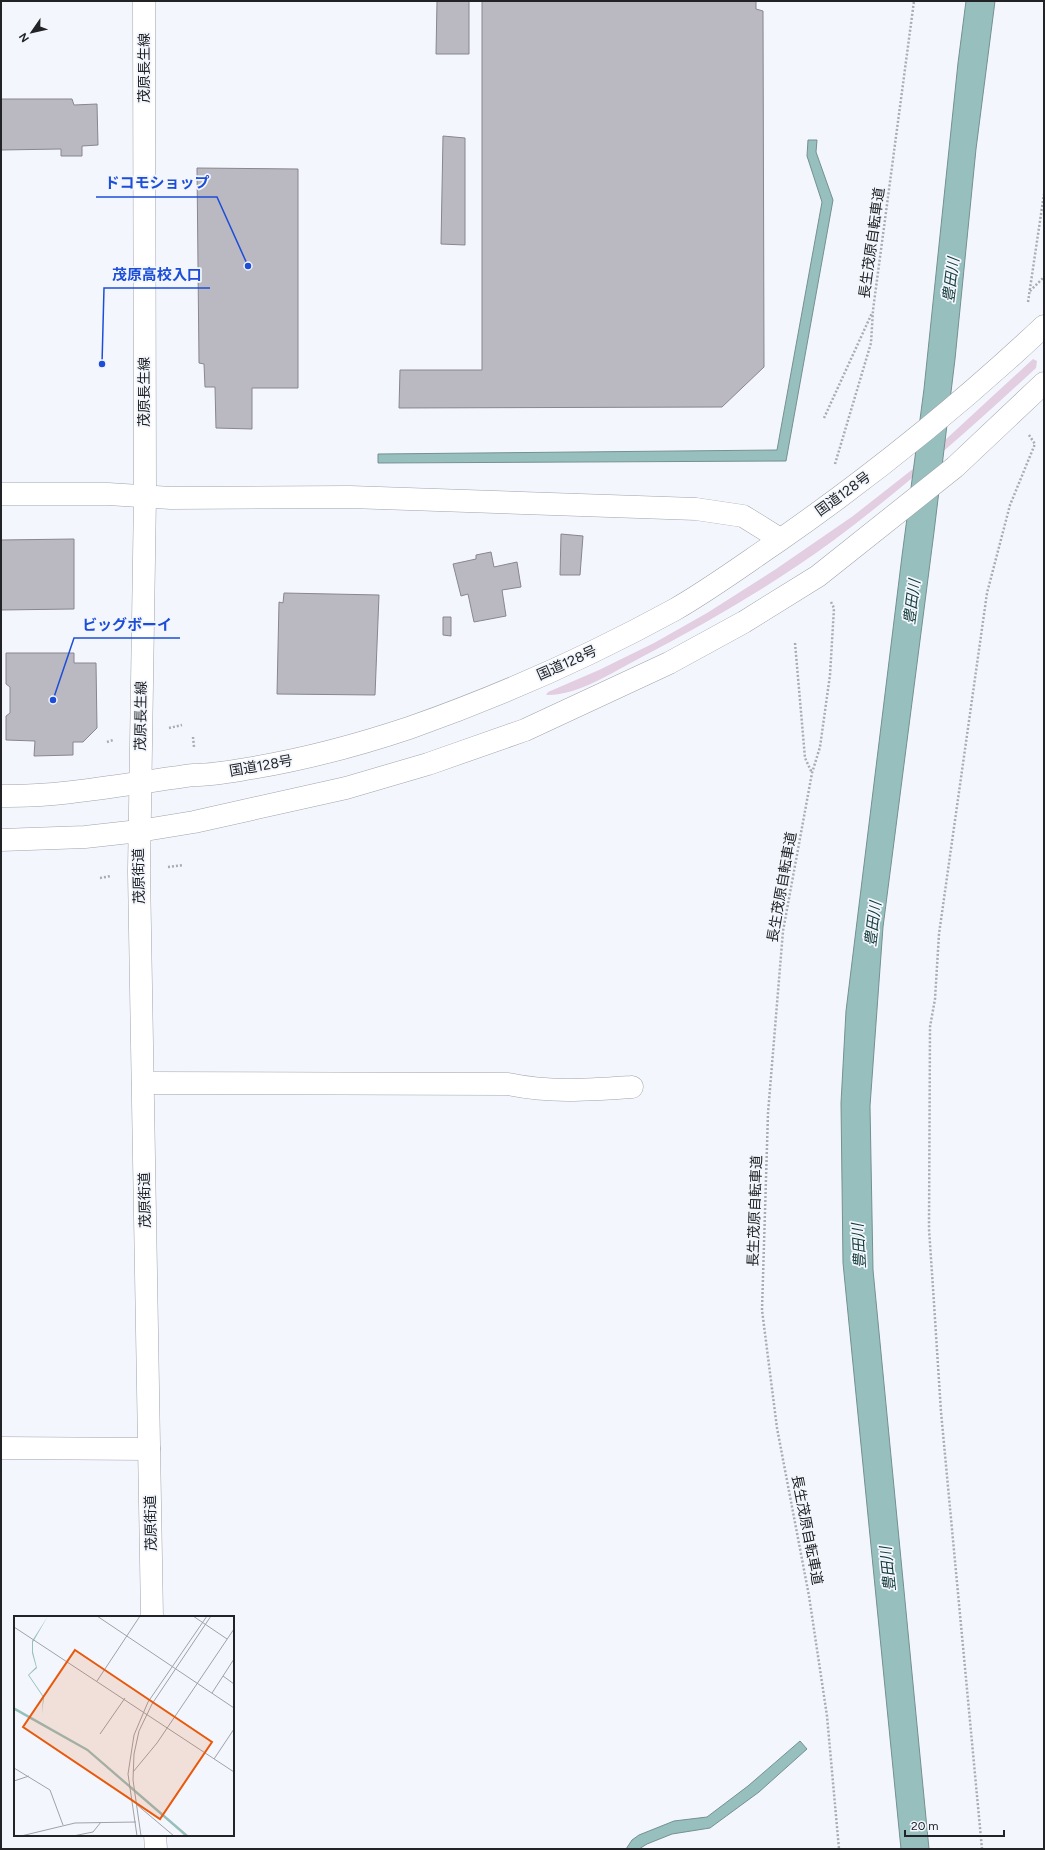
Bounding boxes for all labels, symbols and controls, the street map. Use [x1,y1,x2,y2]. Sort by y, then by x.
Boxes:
north arrow [12,12,52,52]
text: N [16,30,32,44]
street label: 茂原長生線 [136,33,153,103]
callout: ドコモショップ [96,170,217,197]
text: ドコモショップ [104,174,210,192]
street label: 長生茂原自転車道 [856,186,888,300]
water label: 豊田川 [939,255,963,303]
callout: 茂原高校入口 [104,261,210,288]
text: 茂原高校入口 [112,266,202,284]
street label: 茂原長生線 [136,357,153,427]
street label: 国道128号 [812,468,874,520]
water label: 豊田川 [900,577,924,625]
callout: ビッグボーイ [74,611,180,638]
text: ビッグボーイ [82,616,172,634]
street label: 国道128号 [534,642,600,684]
street label: 茂原長生線 [132,681,150,751]
street label: 国道128号 [228,752,294,780]
street label: 長生茂原自転車道 [764,830,800,944]
street label: 茂原街道 [130,848,148,904]
water label: 豊田川 [861,899,885,947]
street label: 長生茂原自転車道 [745,1155,765,1267]
street label: 茂原街道 [136,1172,154,1228]
water label: 豊田川 [849,1221,869,1269]
street label: 長生茂原自転車道 [788,1473,826,1587]
street label: 茂原街道 [142,1495,160,1551]
water label: 豊田川 [876,1544,899,1592]
inset map [14,1616,234,1836]
scale bar [905,1812,1004,1838]
text: 20 m [911,1819,939,1833]

